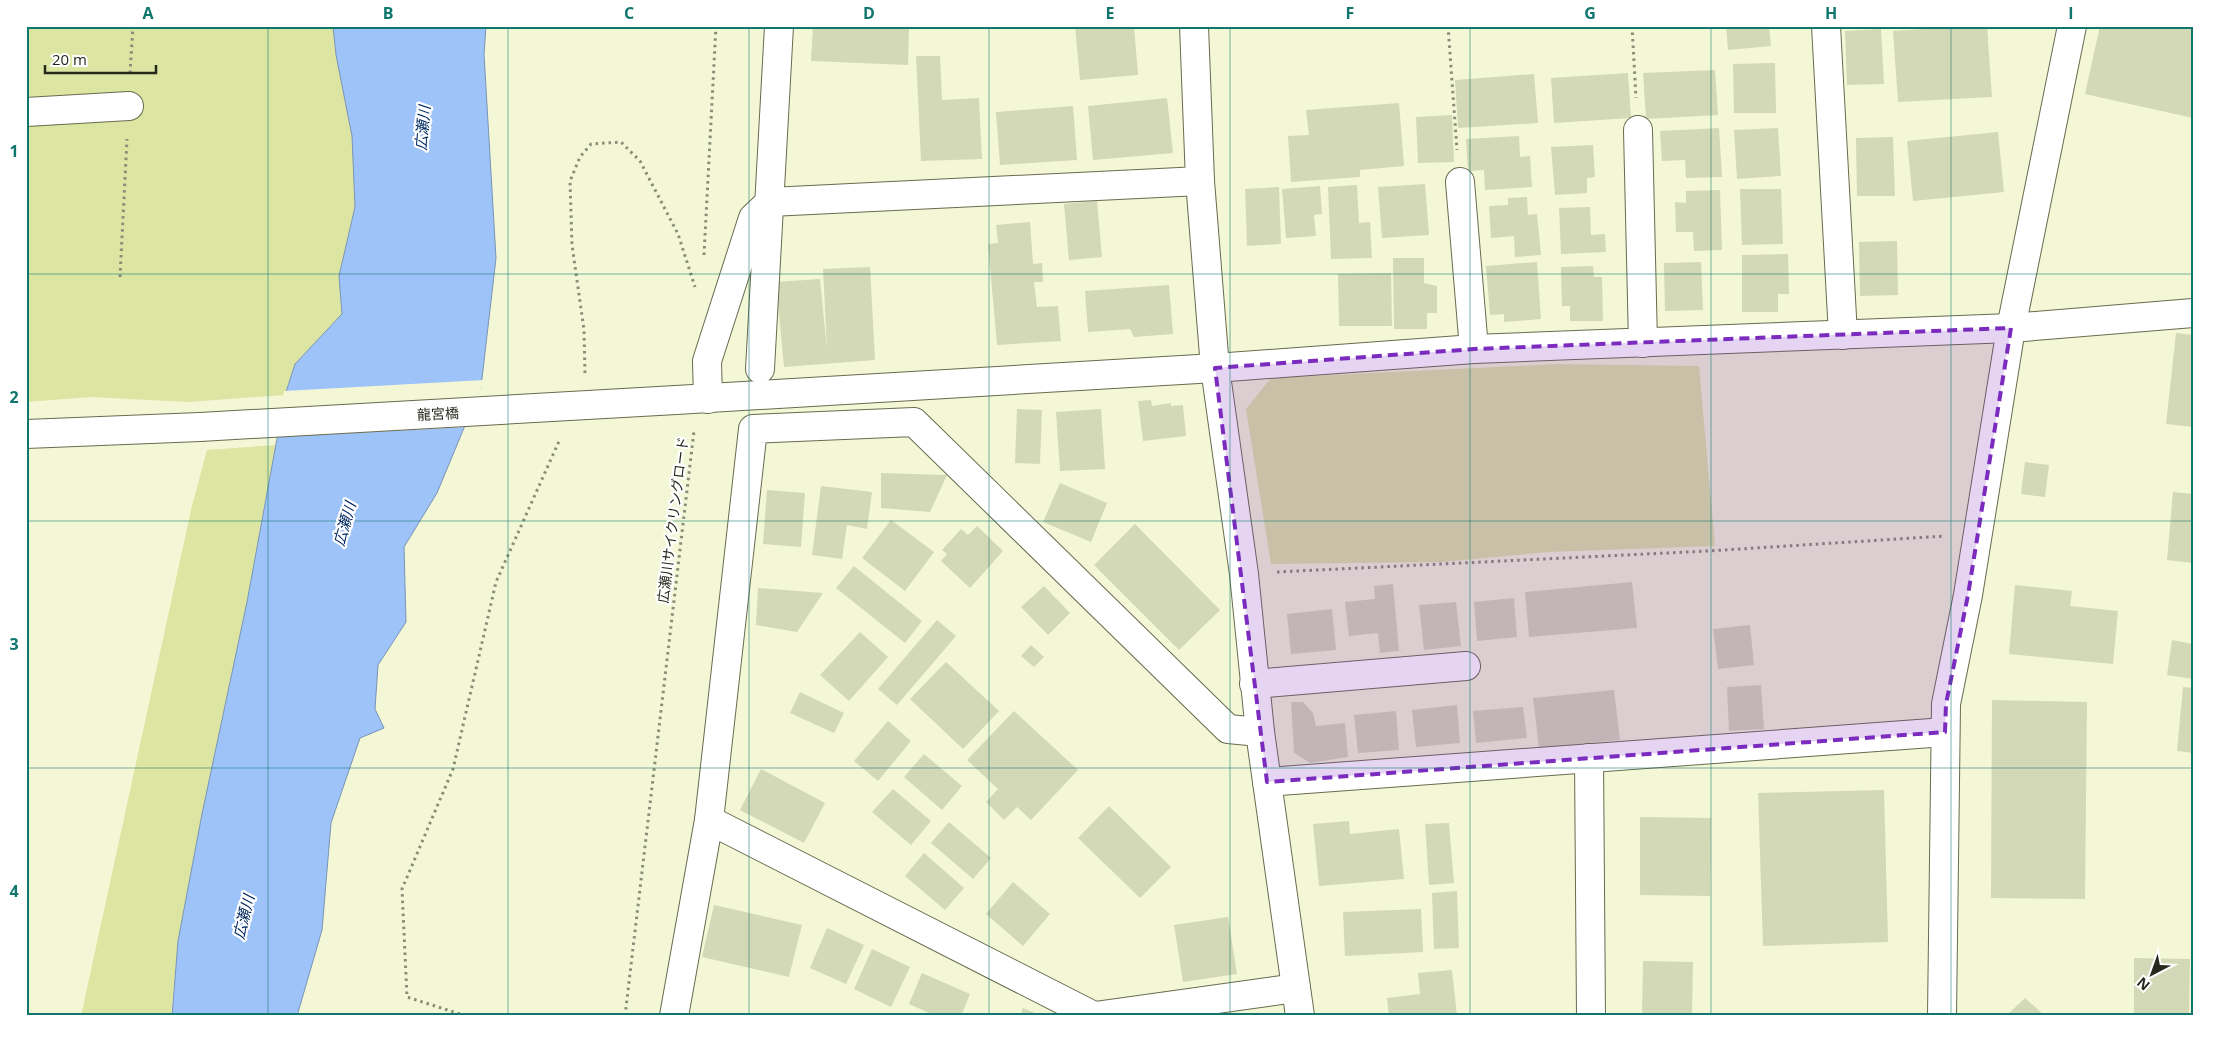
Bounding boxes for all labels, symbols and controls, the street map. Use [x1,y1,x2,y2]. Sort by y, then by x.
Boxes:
text: A [142,2,154,24]
text: B [383,2,393,24]
text: C [624,2,634,24]
text: D [863,2,875,24]
text: E [1106,2,1115,24]
text: F [1346,2,1354,24]
text: G [1584,2,1596,24]
text: H [1825,2,1837,24]
text: I [2068,2,2074,24]
scale bar [45,42,156,74]
text: 20 m [52,49,87,69]
water label: 広瀬川 [410,103,434,151]
text: 1 [9,140,19,162]
text: 2 [9,386,19,408]
street label: 龍宮橋 [417,403,459,424]
street label: 広瀬川サイクリングロード [653,436,692,604]
water label: 広瀬川 [328,497,360,548]
text: 3 [9,633,19,655]
text: 4 [9,880,19,902]
water label: 広瀬川 [228,891,259,941]
north arrow [2126,950,2176,1000]
text: N [2133,973,2154,995]

